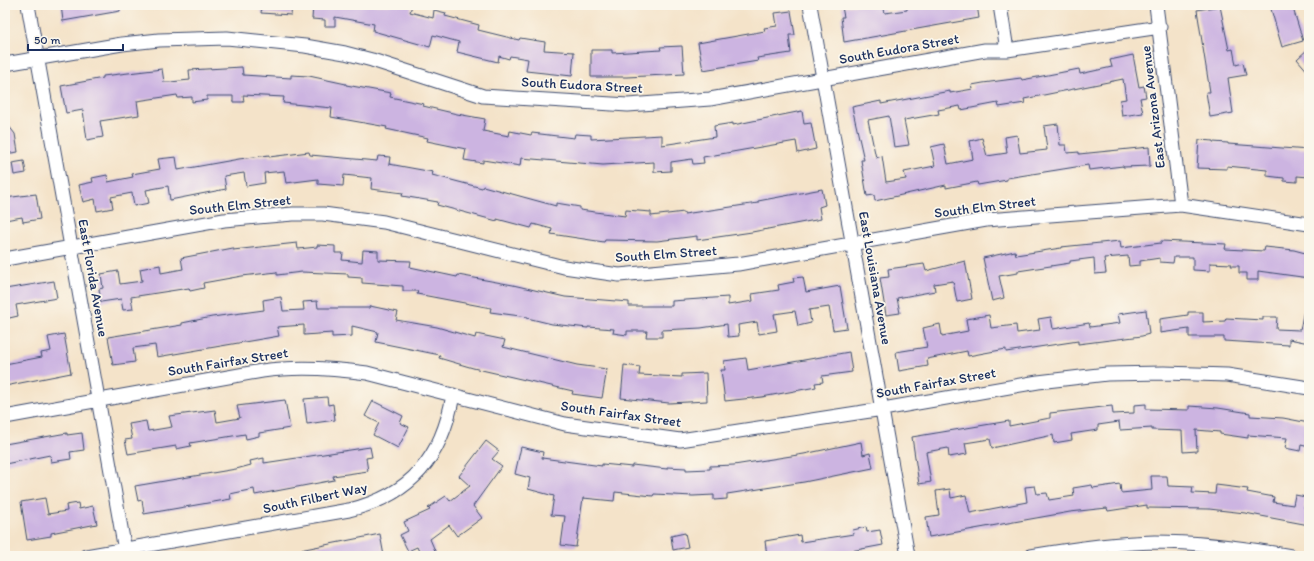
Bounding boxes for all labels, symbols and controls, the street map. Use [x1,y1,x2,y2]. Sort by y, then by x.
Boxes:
scale bar [28,26,123,52]
street label: South Eudora Street [838,30,960,68]
text: 50 m [34,33,60,47]
street label: East Arizona Avenue [1137,44,1169,169]
street label: South Eudora Street [521,73,643,97]
street label: South Elm Street [188,191,292,219]
street label: South Elm Street [933,192,1037,222]
street label: East Louisiana Avenue [855,210,895,346]
street label: East Florida Avenue [74,218,112,339]
street label: South Elm Street [614,242,718,266]
street label: South Fairfax Street [167,344,289,380]
street label: South Fairfax Street [875,364,997,402]
street label: South Fairfax Street [560,397,682,431]
street label: South Filbert Way [261,479,369,517]

